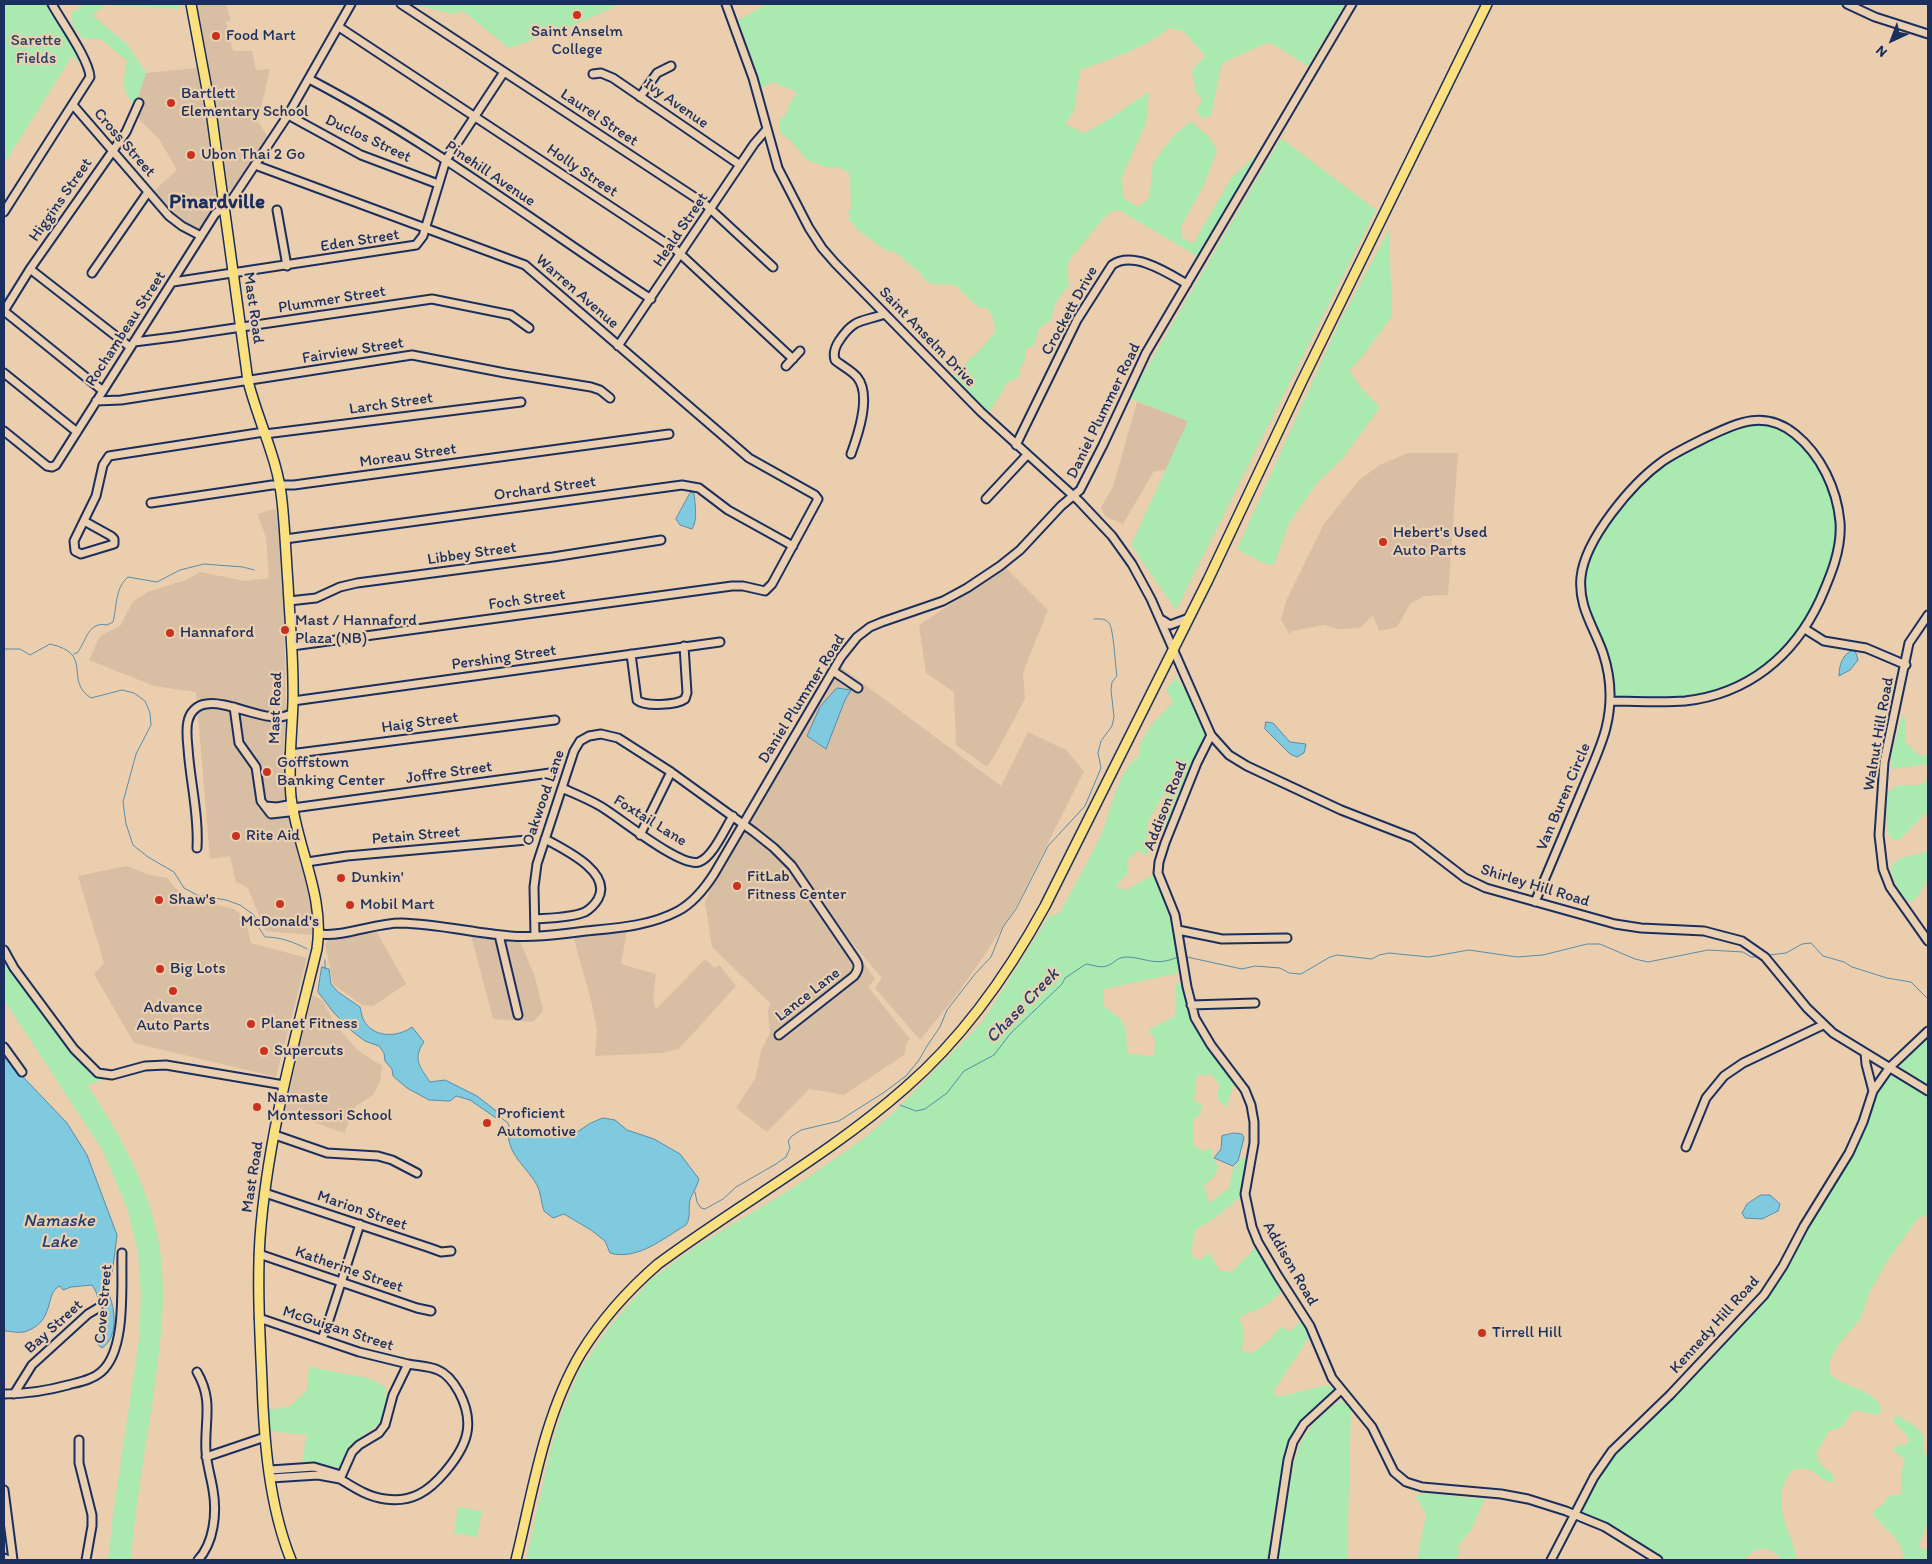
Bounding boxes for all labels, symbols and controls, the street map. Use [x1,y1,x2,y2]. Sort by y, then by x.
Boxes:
marker: Saint Anselm College [571,9,583,21]
north arrow [1867,15,1917,65]
place label: Saint Anselm College [531,22,623,60]
place label: Food Mart [226,26,296,46]
marker: Food Mart [210,30,222,42]
park label: Sarette Fields [11,31,61,69]
text: N [1872,42,1891,61]
street label: Ivy Avenue [640,75,712,133]
place label: Bartlett Elementary School [181,84,309,122]
street label: Laurel Street [556,85,642,151]
marker: Bartlett Elementary School [165,97,177,109]
street label: Cross Street [89,105,159,181]
street label: Duclos Street [322,111,414,167]
street label: Pinehill Avenue [441,137,539,211]
street label: Holly Street [543,140,621,202]
place label: Ubon Thai 2 Go [201,145,305,165]
marker: Ubon Thai 2 Go [185,149,197,161]
street label: Higgins Street [25,154,97,246]
street label: Heald Street [649,189,713,271]
district label: Pinardville [169,190,265,216]
street label: Eden Street [319,225,401,257]
street label: Warren Avenue [531,251,623,333]
street label: Crockett Drive [1038,263,1102,359]
street label: Rochambeau Street [82,268,170,390]
street label: Mast Road [238,271,268,345]
street label: Plummer Street [277,282,387,318]
street label: Saint Anselm Drive [874,283,980,391]
street label: Fairview Street [301,334,405,368]
street label: Daniel Plummer Road [1063,340,1145,482]
street label: Larch Street [348,389,434,419]
street label: Moreau Street [358,440,458,472]
street label: Orchard Street [493,472,597,506]
place label: Hebert's Used Auto Parts [1393,523,1487,561]
marker: Hebert's Used Auto Parts [1377,536,1389,548]
street label: Libbey Street [426,538,518,570]
street label: Foch Street [487,585,567,615]
place label: Mast / Hannaford Plaza (NB) [295,611,417,649]
place label: Hannaford [180,623,254,643]
marker: Mast / Hannaford Plaza (NB) [279,624,291,636]
marker: Hannaford [164,627,176,639]
street label: Daniel Plummer Road [754,631,850,767]
street label: Pershing Street [450,641,558,675]
street label: Mast Road [265,672,287,744]
street label: Walnut Hill Road [1860,676,1898,792]
street label: Haig Street [380,708,460,738]
street label: Van Buren Circle [1533,740,1595,854]
street label: Oakwood Lane [519,747,569,849]
place label: Goffstown Banking Center [277,753,385,791]
street label: Joffre Street [404,757,494,789]
street label: Addison Road [1140,759,1192,853]
marker: Goffstown Banking Center [261,766,273,778]
street label: Foxtail Lane [610,791,690,851]
street label: Petain Street [371,823,461,849]
place label: Rite Aid [246,826,300,846]
marker: Rite Aid [230,830,242,842]
street label: Shirley Hill Road [1478,860,1592,912]
place label: FitLab Fitness Center [747,867,846,905]
place label: Dunkin' [351,868,404,888]
marker: Dunkin' [335,872,347,884]
marker: FitLab Fitness Center [731,880,743,892]
place label: Shaw's [169,890,216,910]
marker: Shaw's [153,894,165,906]
place label: Mobil Mart [360,895,435,915]
marker: McDonald's [274,898,286,910]
marker: Mobil Mart [344,899,356,911]
place label: McDonald's [241,912,319,932]
place label: Big Lots [170,959,226,979]
marker: Big Lots [154,963,166,975]
street label: Lance Lane [772,964,844,1026]
water label: Chase Creek [982,964,1064,1048]
marker: Advance Auto Parts [167,985,179,997]
place label: Advance Auto Parts [136,998,210,1036]
place label: Planet Fitness [261,1014,358,1034]
marker: Planet Fitness [245,1018,257,1030]
place label: Supercuts [274,1041,343,1061]
marker: Supercuts [258,1045,270,1057]
place label: Namaste Montessori School [267,1088,392,1126]
marker: Namaste Montessori School [251,1101,263,1113]
place label: Proficient Automotive [497,1104,576,1142]
marker: Proficient Automotive [481,1117,493,1129]
street label: Mast Road [238,1140,268,1214]
street label: Marion Street [314,1187,410,1235]
water label: Namaske Lake [23,1210,95,1252]
street label: Addison Road [1258,1218,1322,1310]
street label: Katherine Street [292,1242,406,1298]
street label: Cove Street [91,1264,117,1344]
street label: Kennedy Hill Road [1666,1272,1764,1378]
street label: Bay Street [21,1296,87,1358]
street label: McGuigan Street [280,1302,396,1356]
place label: Tirrell Hill [1492,1323,1562,1343]
marker: Tirrell Hill [1476,1327,1488,1339]

